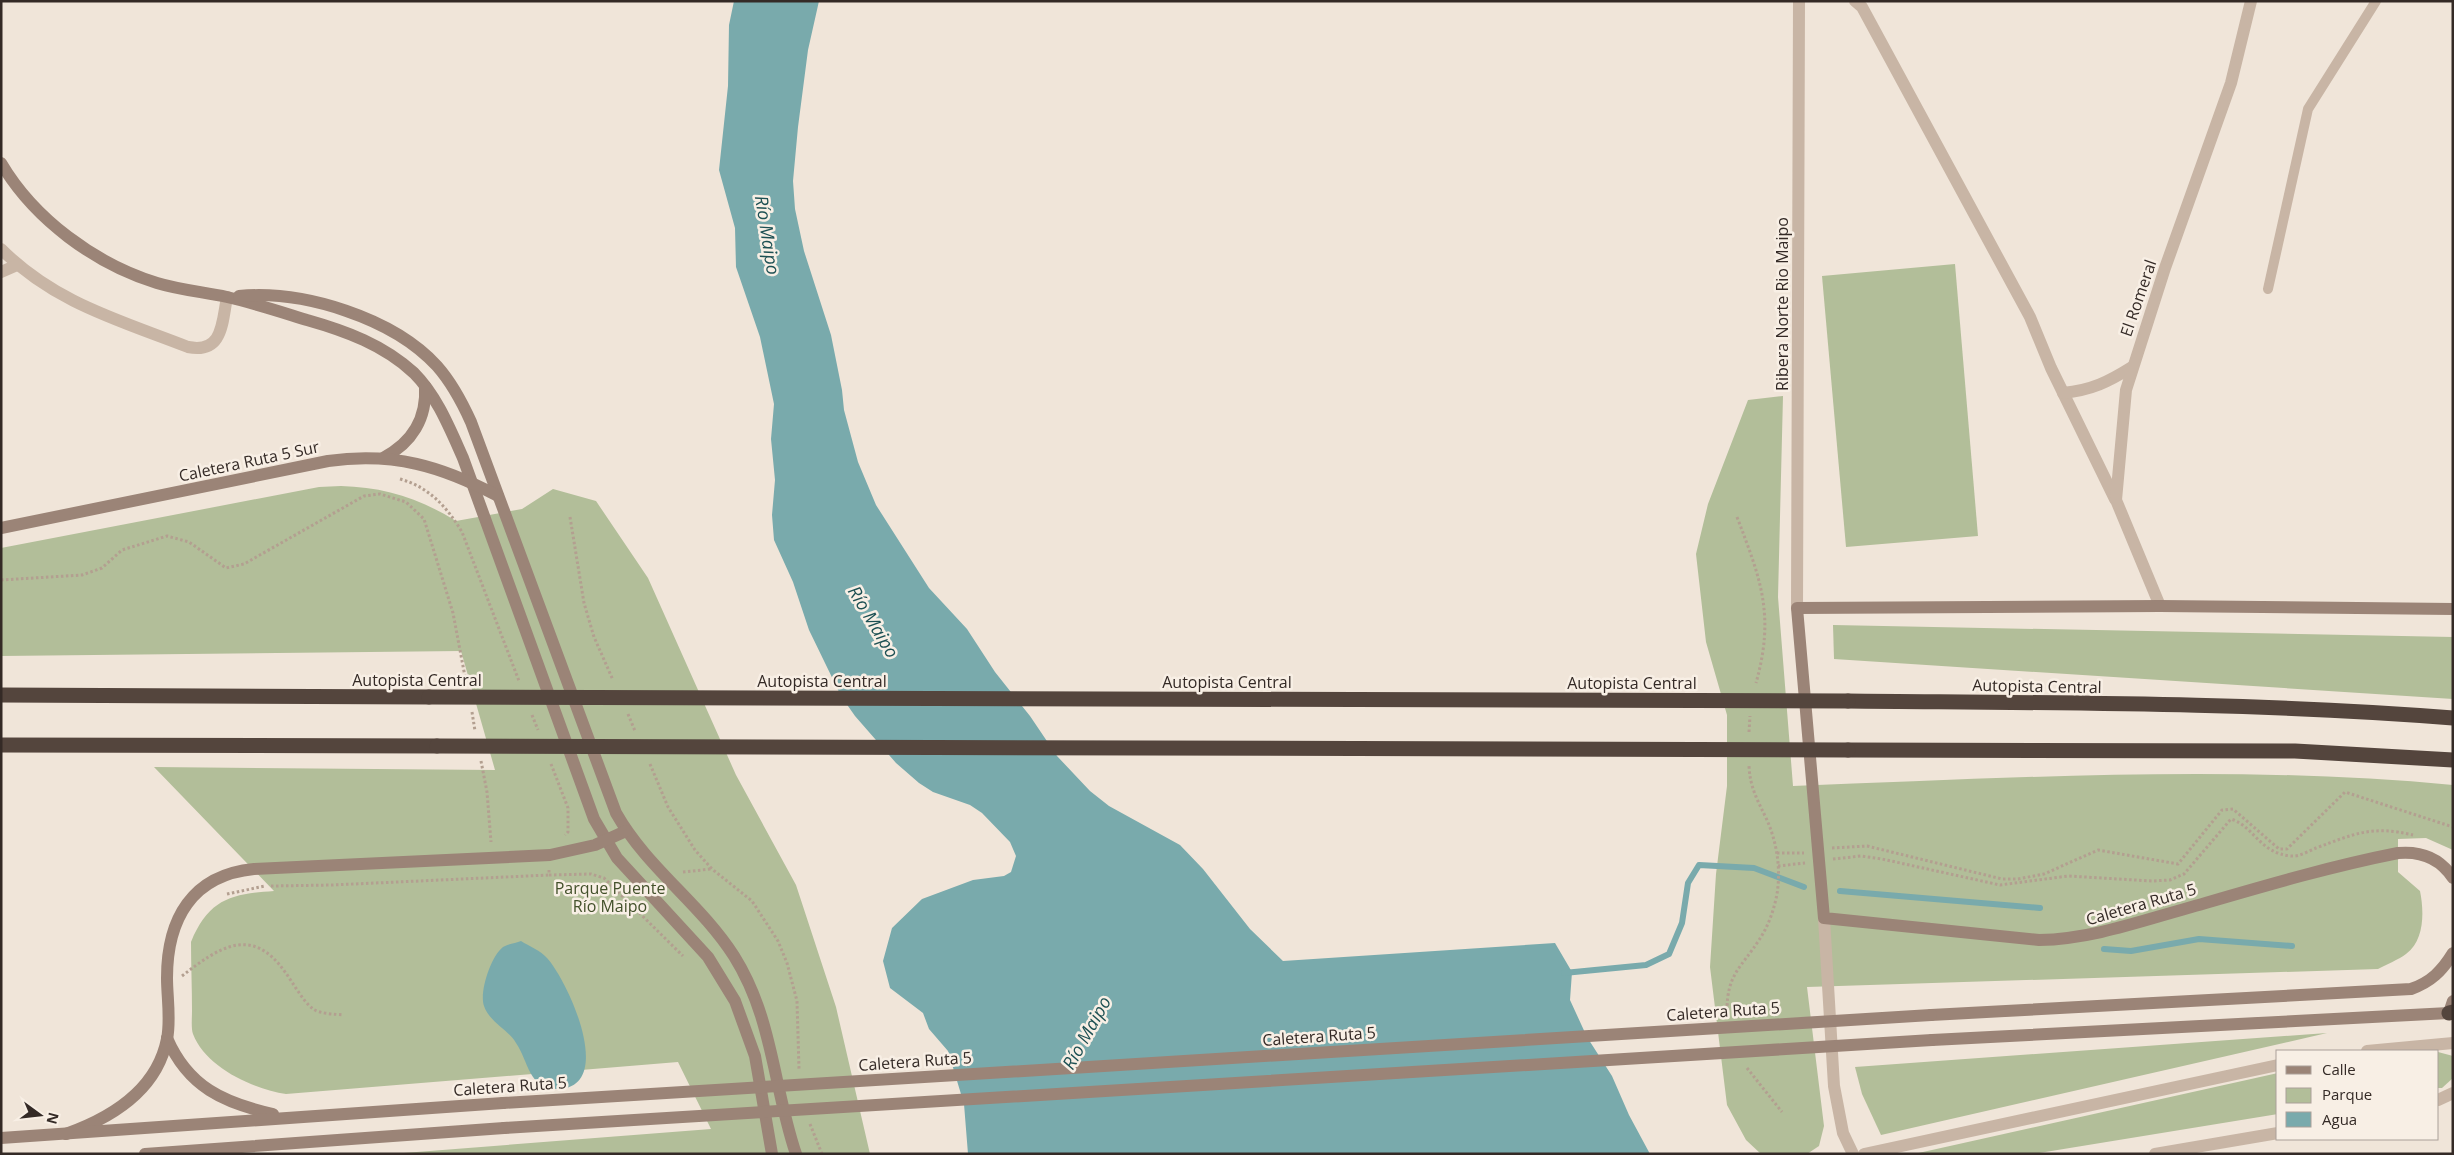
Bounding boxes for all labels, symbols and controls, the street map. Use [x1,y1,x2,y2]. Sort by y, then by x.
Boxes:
water label: Río Maipo [750,193,786,276]
street label: Ribera Norte Rio Maipo [1771,217,1793,391]
street label: El Romeral [2115,257,2161,339]
street label: Caletera Ruta 5 Sur [177,435,322,487]
water label: Río Maipo [843,581,905,662]
street label: Autopista Central [352,669,482,691]
street label: Autopista Central [757,670,887,692]
street label: Autopista Central [1162,671,1292,693]
street label: Autopista Central [1567,672,1697,694]
street label: Autopista Central [1972,674,2102,698]
park label: Parque Puente Río Maipo [555,877,665,917]
street label: Caletera Ruta 5 [2083,878,2199,930]
water label: Río Maipo [1056,992,1116,1073]
street label: Caletera Ruta 5 [1665,996,1781,1026]
street label: Caletera Ruta 5 [1261,1021,1377,1051]
street label: Caletera Ruta 5 [857,1046,973,1076]
legend [2276,1050,2439,1140]
text: Calle [2322,1059,2356,1079]
street label: Caletera Ruta 5 [452,1071,568,1101]
text: Parque [2322,1084,2372,1104]
north arrow [15,1090,65,1140]
text: Agua [2322,1109,2357,1129]
text: N [42,1111,64,1126]

